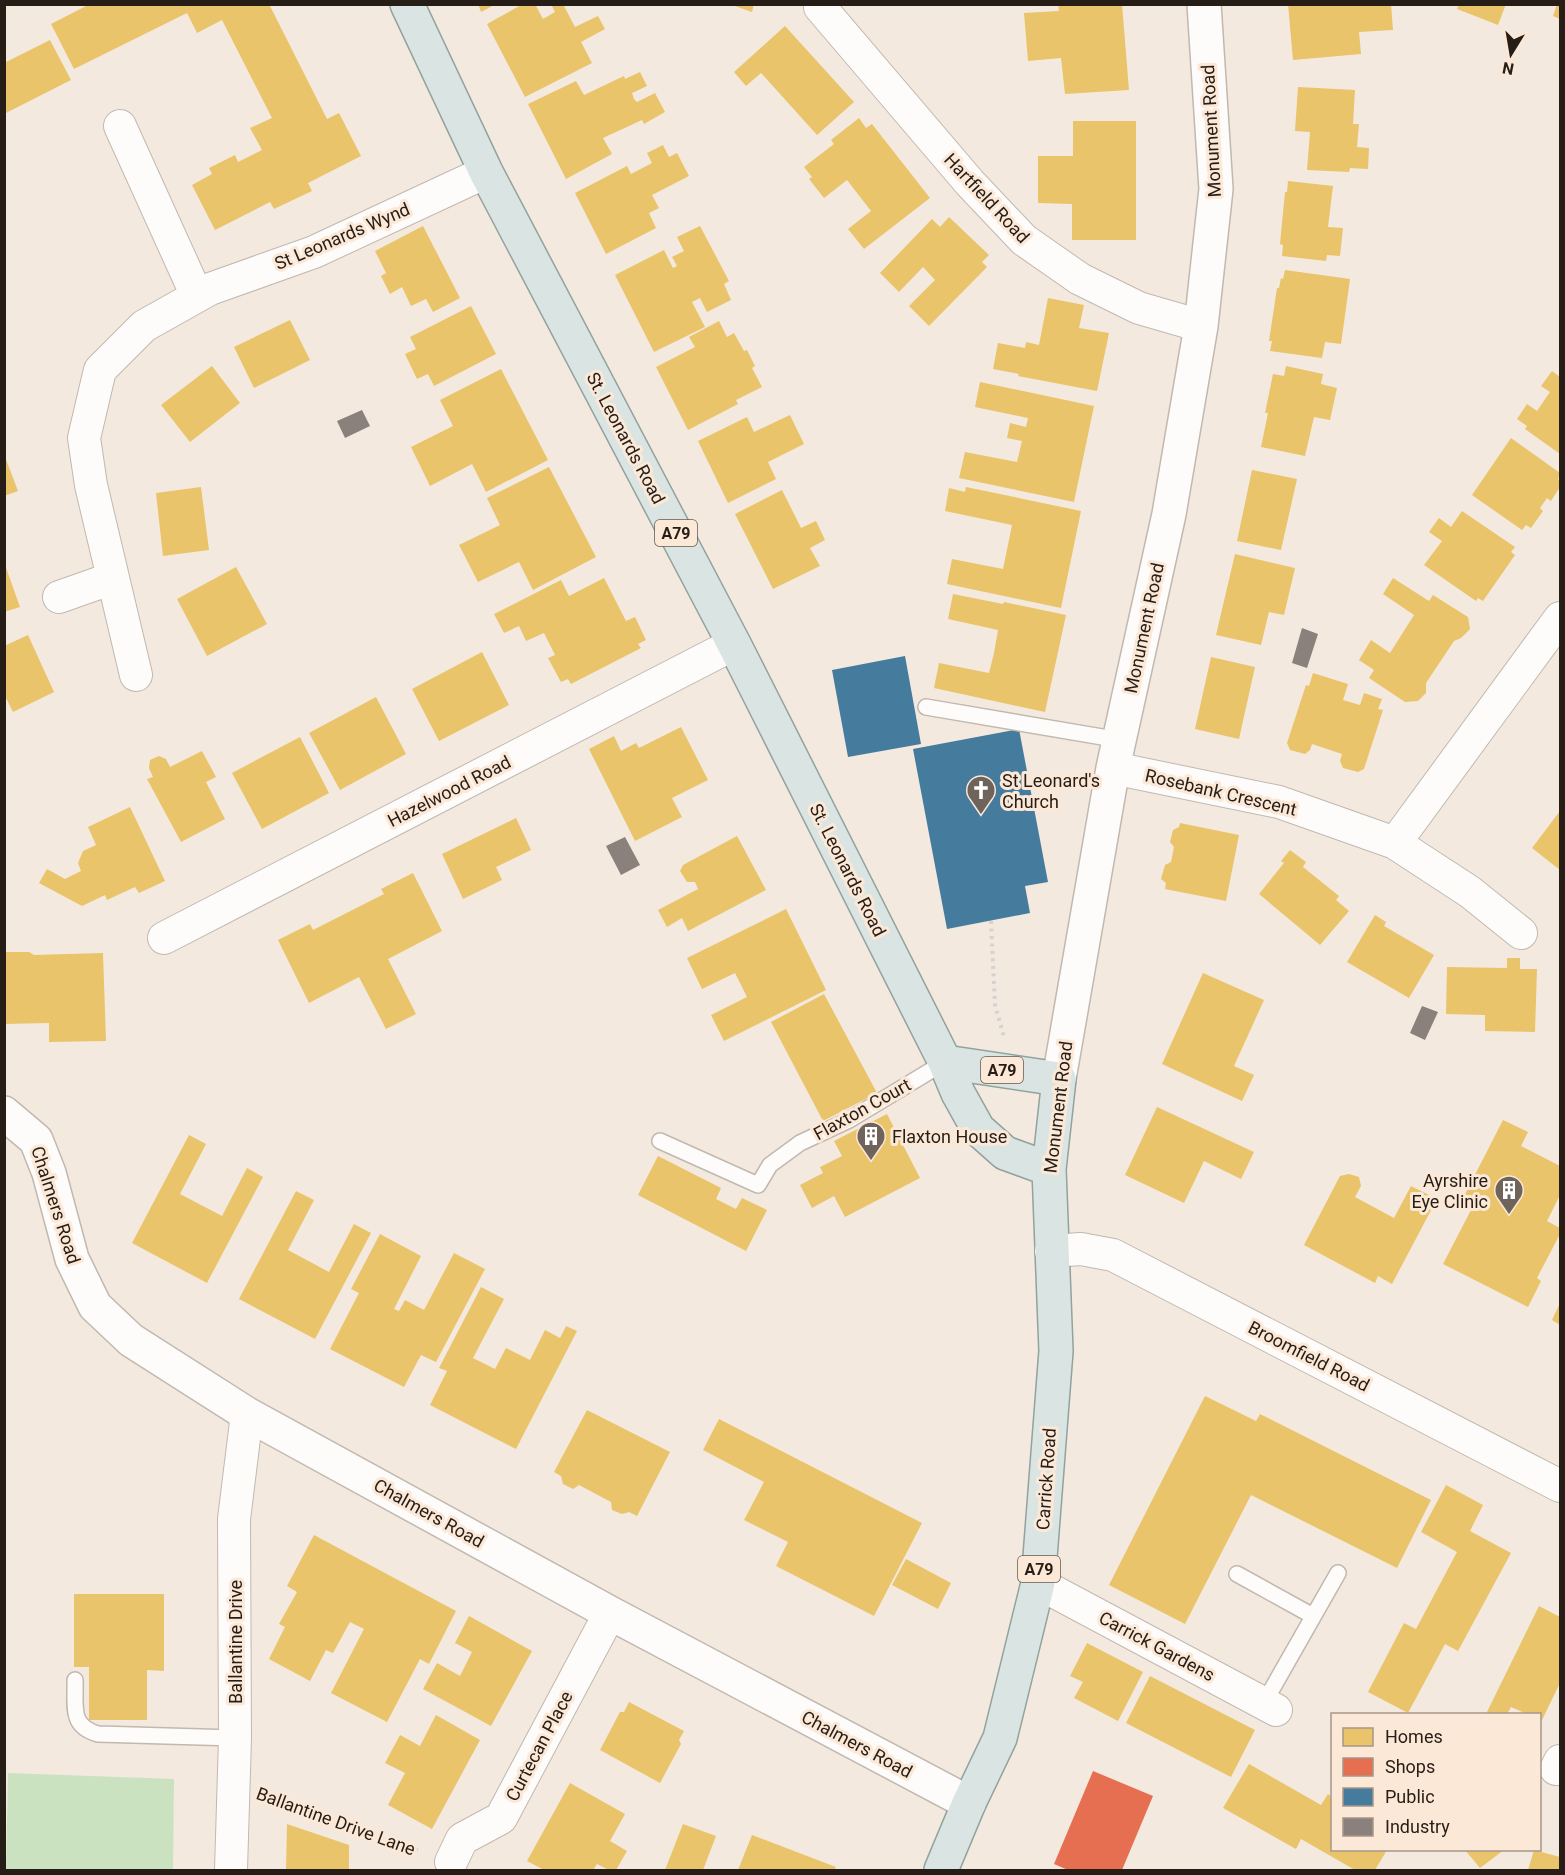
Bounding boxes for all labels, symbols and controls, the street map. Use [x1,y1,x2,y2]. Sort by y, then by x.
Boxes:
north arrow [1481,24,1541,84]
text: N [1501,58,1516,79]
street label: Monument Road [1197,64,1225,198]
street label: Hartfield Road [940,149,1034,247]
street label: St Leonards Wynd [271,198,413,274]
street label: St. Leonards Road [582,369,670,507]
road number: A79 [655,520,697,546]
street label: Monument Road [1120,561,1168,695]
street label: Hazelwood Road [384,751,514,831]
street label: Rosebank Crescent [1143,764,1299,820]
place label: St Leonard's Church [1002,770,1100,812]
church icon: St Leonard's Church [965,774,997,816]
street label: St. Leonards Road [805,800,891,940]
street label: Monument Road [1039,1040,1077,1174]
road number: A79 [981,1057,1023,1083]
street label: Flaxton Court [810,1074,914,1144]
building icon: Flaxton House [855,1120,887,1162]
place label: Flaxton House [892,1126,1007,1147]
street label: Chalmers Road [27,1144,85,1266]
place label: Ayrshire Eye Clinic [1411,1170,1488,1212]
building icon: Ayrshire Eye Clinic [1493,1174,1525,1216]
street label: Broomfield Road [1245,1316,1373,1396]
street label: Carrick Road [1032,1427,1060,1531]
street label: Chalmers Road [370,1474,488,1552]
road number: A79 [1018,1556,1060,1582]
street label: Ballantine Drive [225,1580,246,1704]
street label: Carrick Gardens [1096,1607,1218,1685]
street label: Curtecan Place [501,1687,577,1805]
street label: Chalmers Road [798,1706,916,1782]
legend [1331,1713,1541,1851]
text: Homes [1385,1726,1443,1747]
text: Shops [1385,1756,1435,1777]
street label: Ballantine Drive Lane [254,1782,418,1860]
text: Public [1385,1786,1435,1807]
text: Industry [1385,1816,1450,1837]

